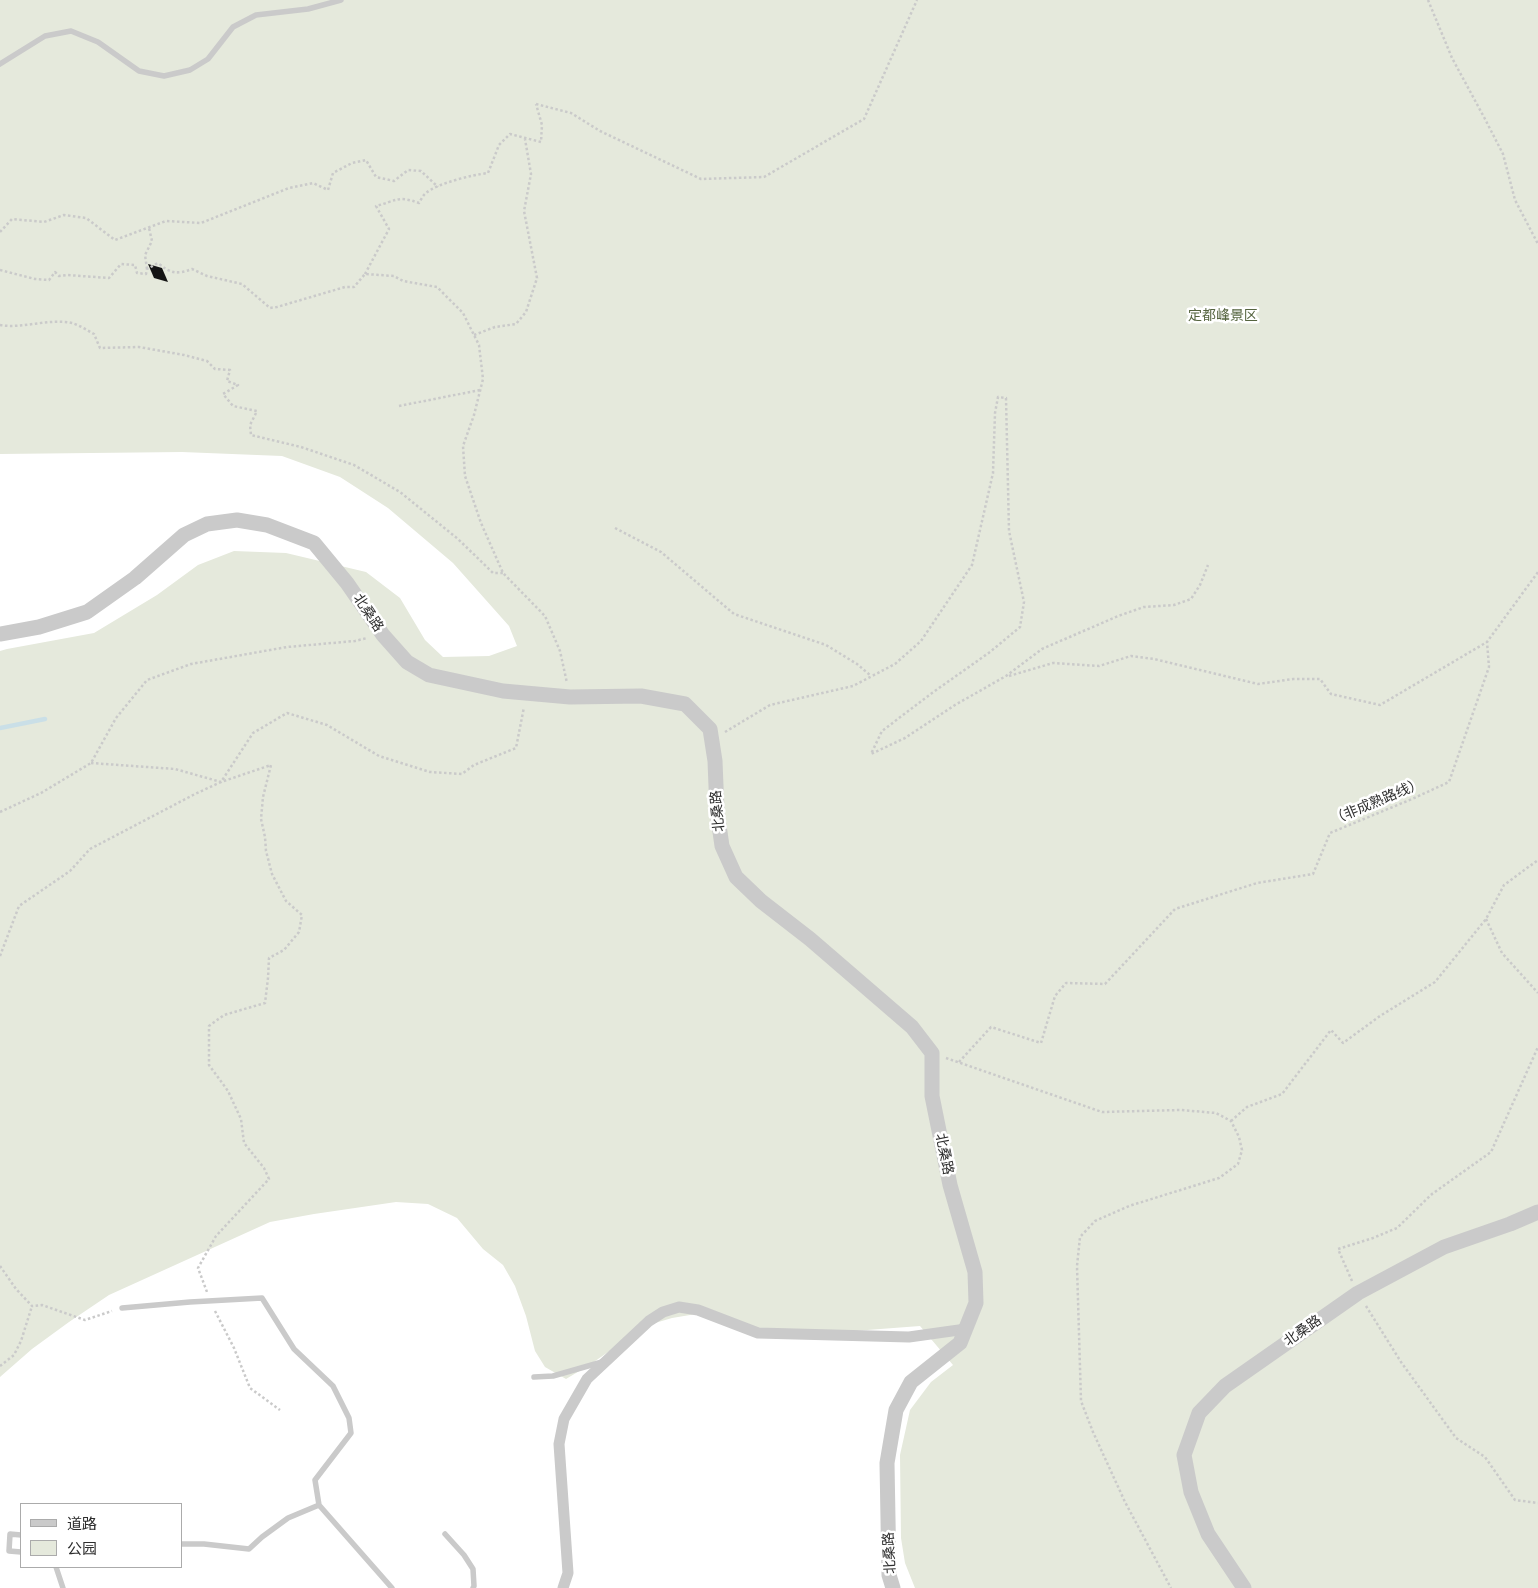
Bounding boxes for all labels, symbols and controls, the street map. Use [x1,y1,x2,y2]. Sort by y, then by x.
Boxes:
park label: 定都峰景区 [1188,308,1258,324]
street label: 北桑路 [349,591,387,635]
street label: （非成熟路线） [1329,775,1425,829]
street label: 北桑路 [708,789,728,833]
street label: 北桑路 [932,1132,956,1176]
street label: 北桑路 [1281,1312,1325,1350]
legend [20,1503,182,1568]
text: 道路 [67,1513,97,1533]
street label: 北桑路 [881,1532,899,1574]
text: 公园 [67,1538,97,1558]

